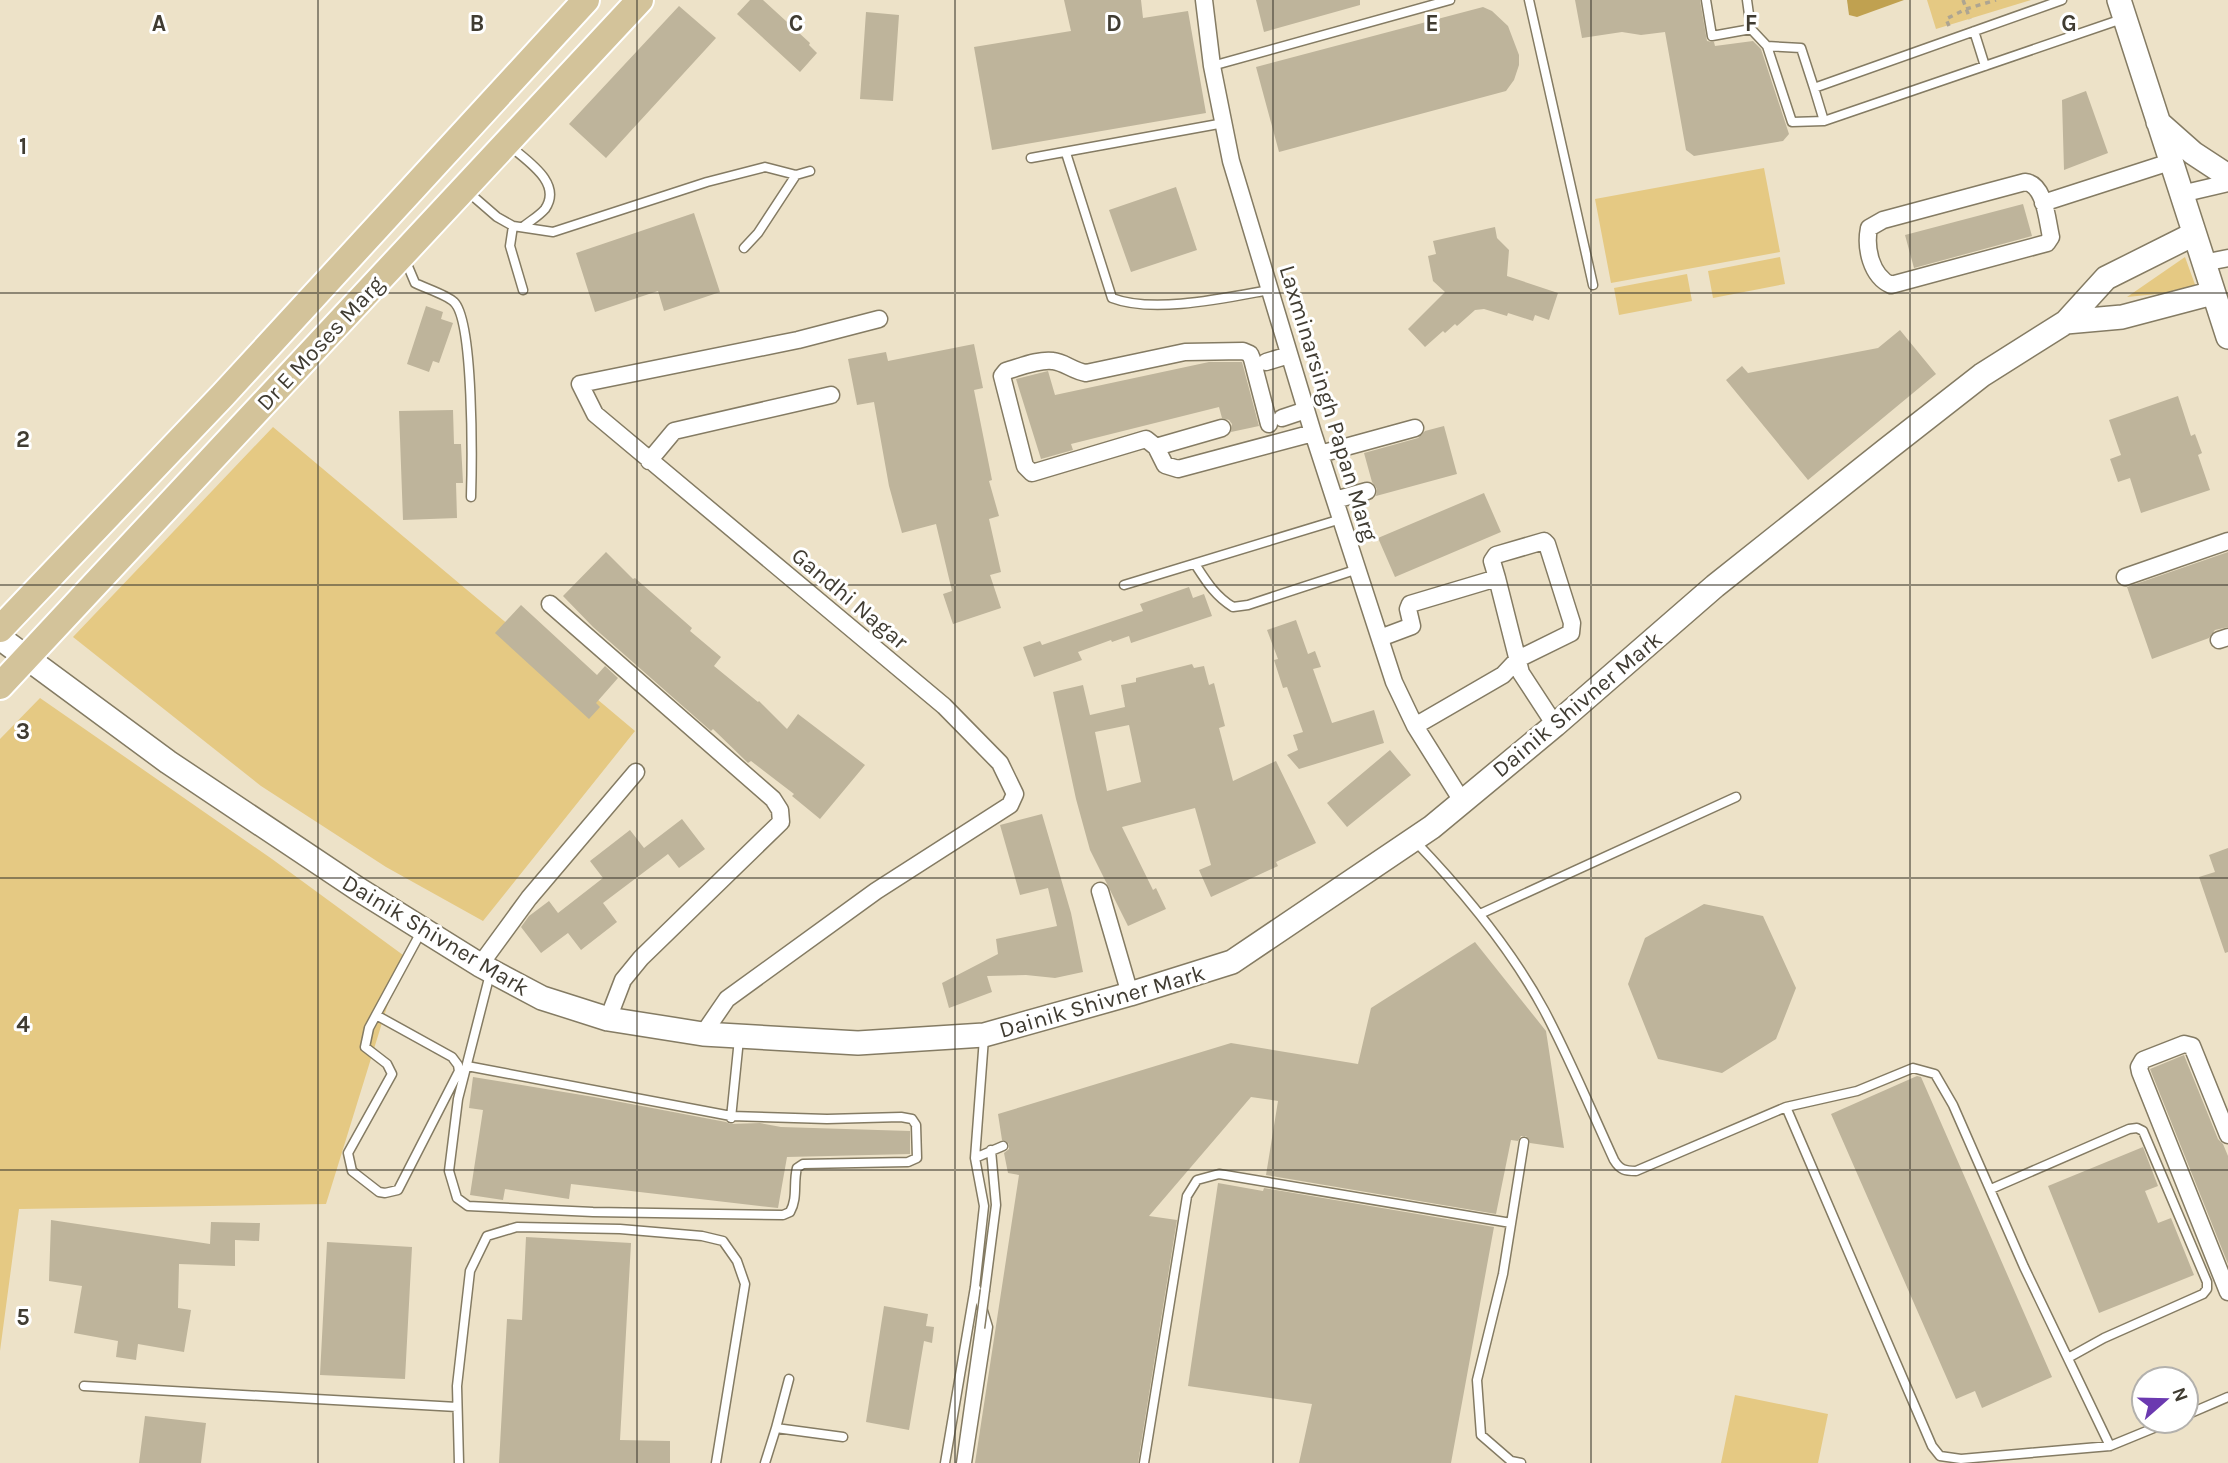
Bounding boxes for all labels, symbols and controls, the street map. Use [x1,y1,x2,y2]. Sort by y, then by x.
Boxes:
text: A [152,10,166,37]
text: B [470,10,484,37]
text: C [789,10,803,37]
text: D [1106,10,1122,37]
text: E [1425,10,1439,37]
text: F [1745,10,1757,37]
text: G [2061,10,2077,37]
text: 1 [19,133,27,160]
street label: Laxminarsingh Papan Marg [1274,262,1383,545]
street label: Dr E Moses Marg [251,271,390,416]
text: 2 [16,426,30,453]
street label: Gandhi Nagar [786,542,914,655]
street label: Dainik Shivner Mark [1487,626,1668,783]
text: 3 [16,718,30,745]
street label: Dainik Shivner Mark [338,869,534,1002]
street label: Dainik Shivner Mark [996,959,1208,1044]
text: 4 [16,1011,30,1038]
text: 5 [16,1304,30,1331]
north arrow [2130,1365,2200,1435]
text: N [2167,1384,2193,1405]

